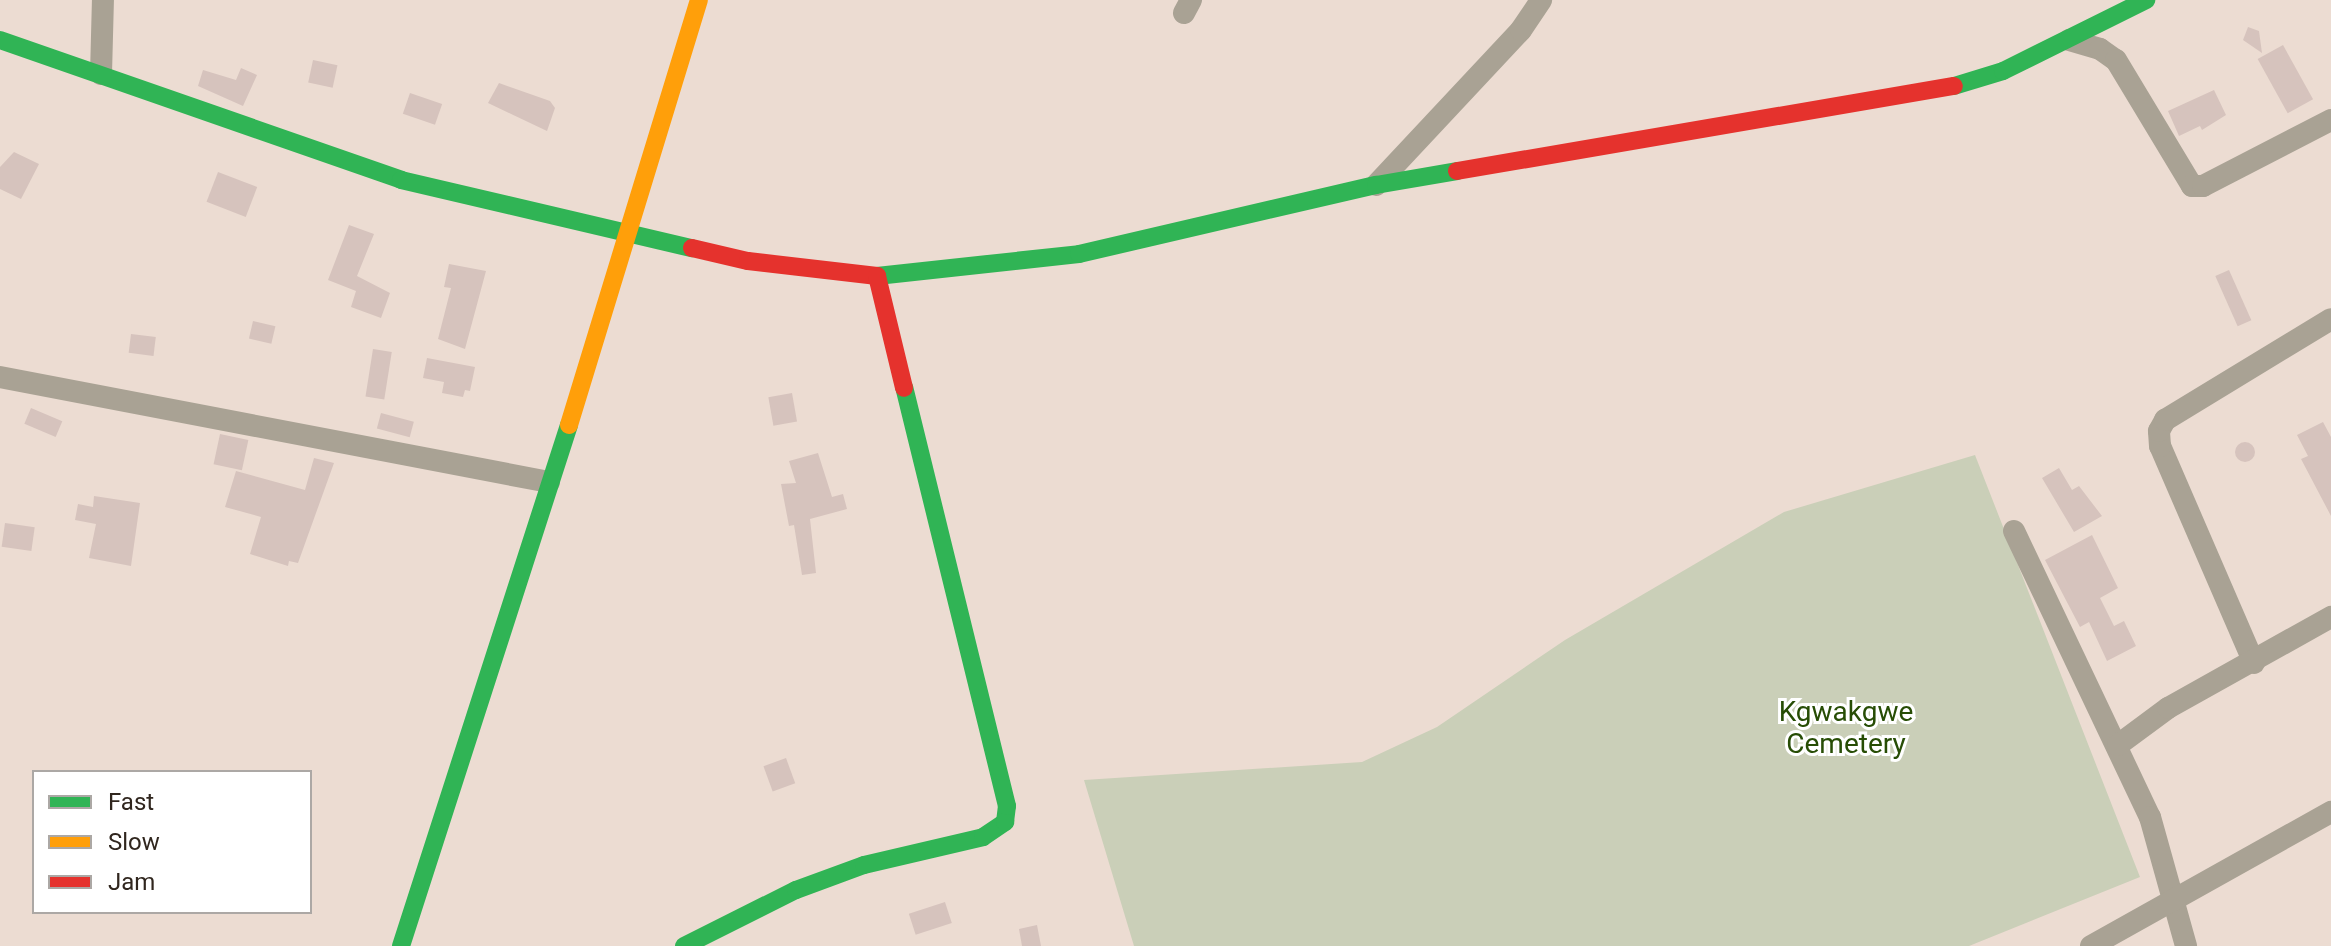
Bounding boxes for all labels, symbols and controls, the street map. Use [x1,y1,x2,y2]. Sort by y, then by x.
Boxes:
park label: Kgwakgwe Cemetery [1779,695,1913,761]
legend [32,770,312,914]
text: Fast [108,788,154,816]
text: Slow [108,828,160,856]
text: Jam [108,868,155,896]

